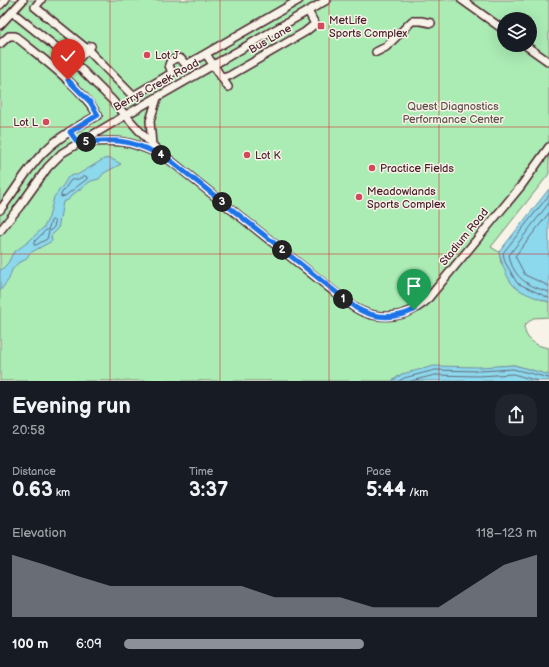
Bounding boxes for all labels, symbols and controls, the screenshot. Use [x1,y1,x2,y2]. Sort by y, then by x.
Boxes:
map controls [497,12,537,52]
button: layers [497,12,537,52]
place label: MetLife Sports Complex [329,14,408,40]
street label: Bus Lane [246,21,294,56]
marker: MetLife Sports Complex [316,21,326,31]
pin [51,39,85,80]
icon: check [57,45,79,67]
place label: Lot J [155,49,179,62]
marker: Lot J [142,50,152,60]
street label: Berrys Creek Road [111,56,201,114]
park label: Quest Diagnostics Performance Center [402,100,505,126]
place label: Lot L [13,116,39,129]
marker: Lot L [41,117,51,127]
pin: 5 [76,132,96,152]
text: 5 [83,135,89,148]
pin: 4 [151,145,171,165]
text: 4 [158,148,164,161]
place label: Lot K [255,149,281,162]
marker: Lot K [242,150,252,160]
place label: Practice Fields [380,162,454,175]
marker: Practice Fields [367,163,377,173]
place label: Meadowlands Sports Complex [367,185,446,211]
pin: 3 [212,192,232,212]
marker: Meadowlands Sports Complex [354,192,364,202]
text: 3 [219,195,225,208]
street label: Stadium Road [437,206,491,268]
pin: 2 [272,240,292,260]
text: 2 [279,243,285,256]
pin [397,269,431,310]
icon: arrive [403,275,425,297]
pin: 1 [333,289,353,309]
text: 1 [341,292,345,305]
text: Evening run [12,393,131,420]
button: share [495,394,537,436]
text: 20:58 [12,422,45,438]
text: Distance [12,465,56,478]
text: Time [189,465,213,478]
text: Pace [366,465,391,478]
text: 0.63 [12,478,53,502]
text: 3:37 [189,478,228,502]
text: 5:44 [366,478,406,502]
text: km [53,486,70,499]
text: /km [406,486,428,499]
text: Elevation [12,525,66,541]
text: 118–123 m [476,525,537,541]
text: 100 m [12,636,48,652]
text: 6:09 [76,636,102,652]

